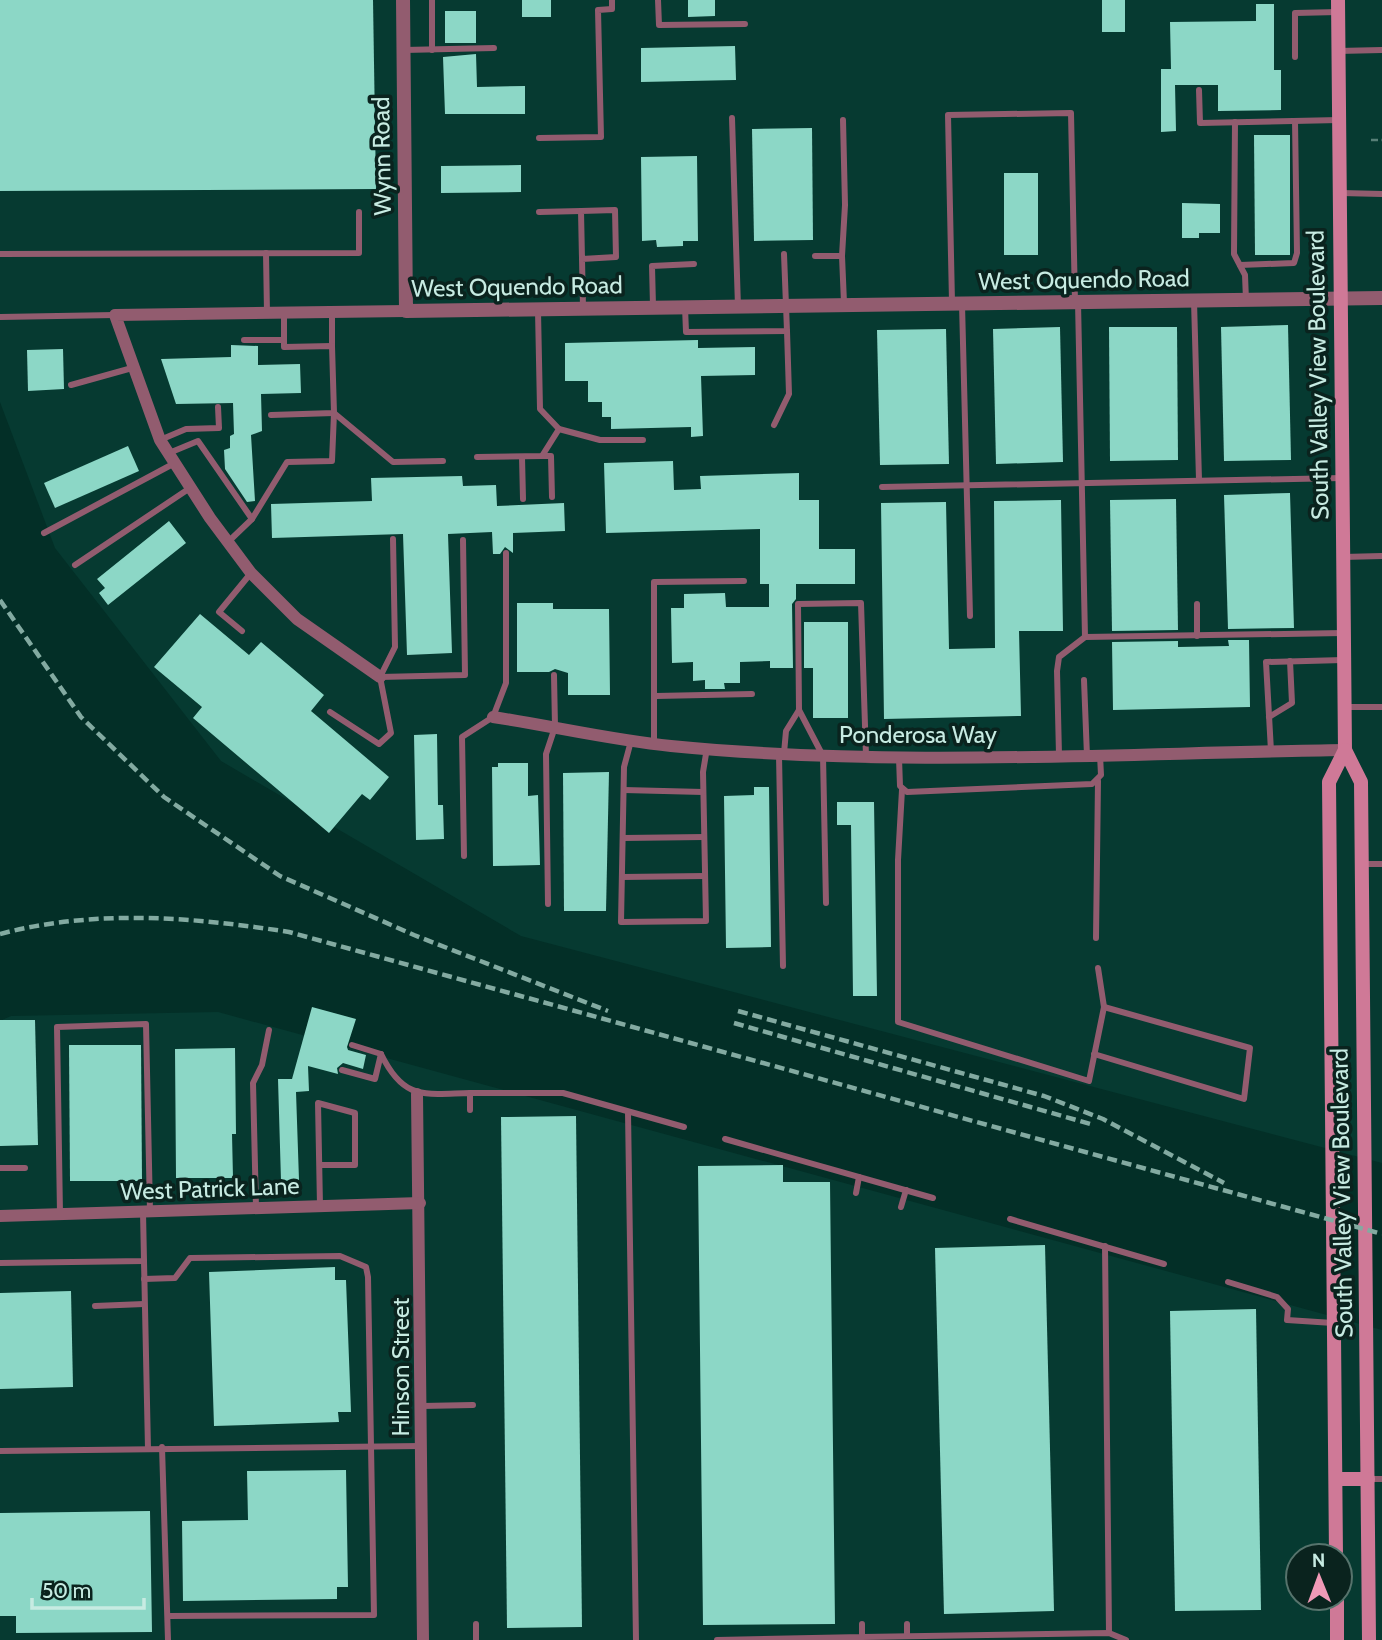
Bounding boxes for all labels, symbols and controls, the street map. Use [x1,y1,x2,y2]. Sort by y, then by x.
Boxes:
street label: Wynn Road [366,96,397,216]
street label: South Valley View Boulevard [1300,230,1335,520]
street label: West Oquendo Road [978,263,1190,296]
street label: West Oquendo Road [411,270,623,303]
street label: Ponderosa Way [839,720,997,749]
street label: South Valley View Boulevard [1324,1048,1359,1338]
street label: West Patrick Lane [120,1171,300,1206]
street label: Hinson Street [386,1298,415,1436]
north arrow [1284,1542,1354,1612]
text: N [1312,1549,1326,1572]
scale bar [32,1566,144,1610]
text: 50 m [42,1578,91,1603]

